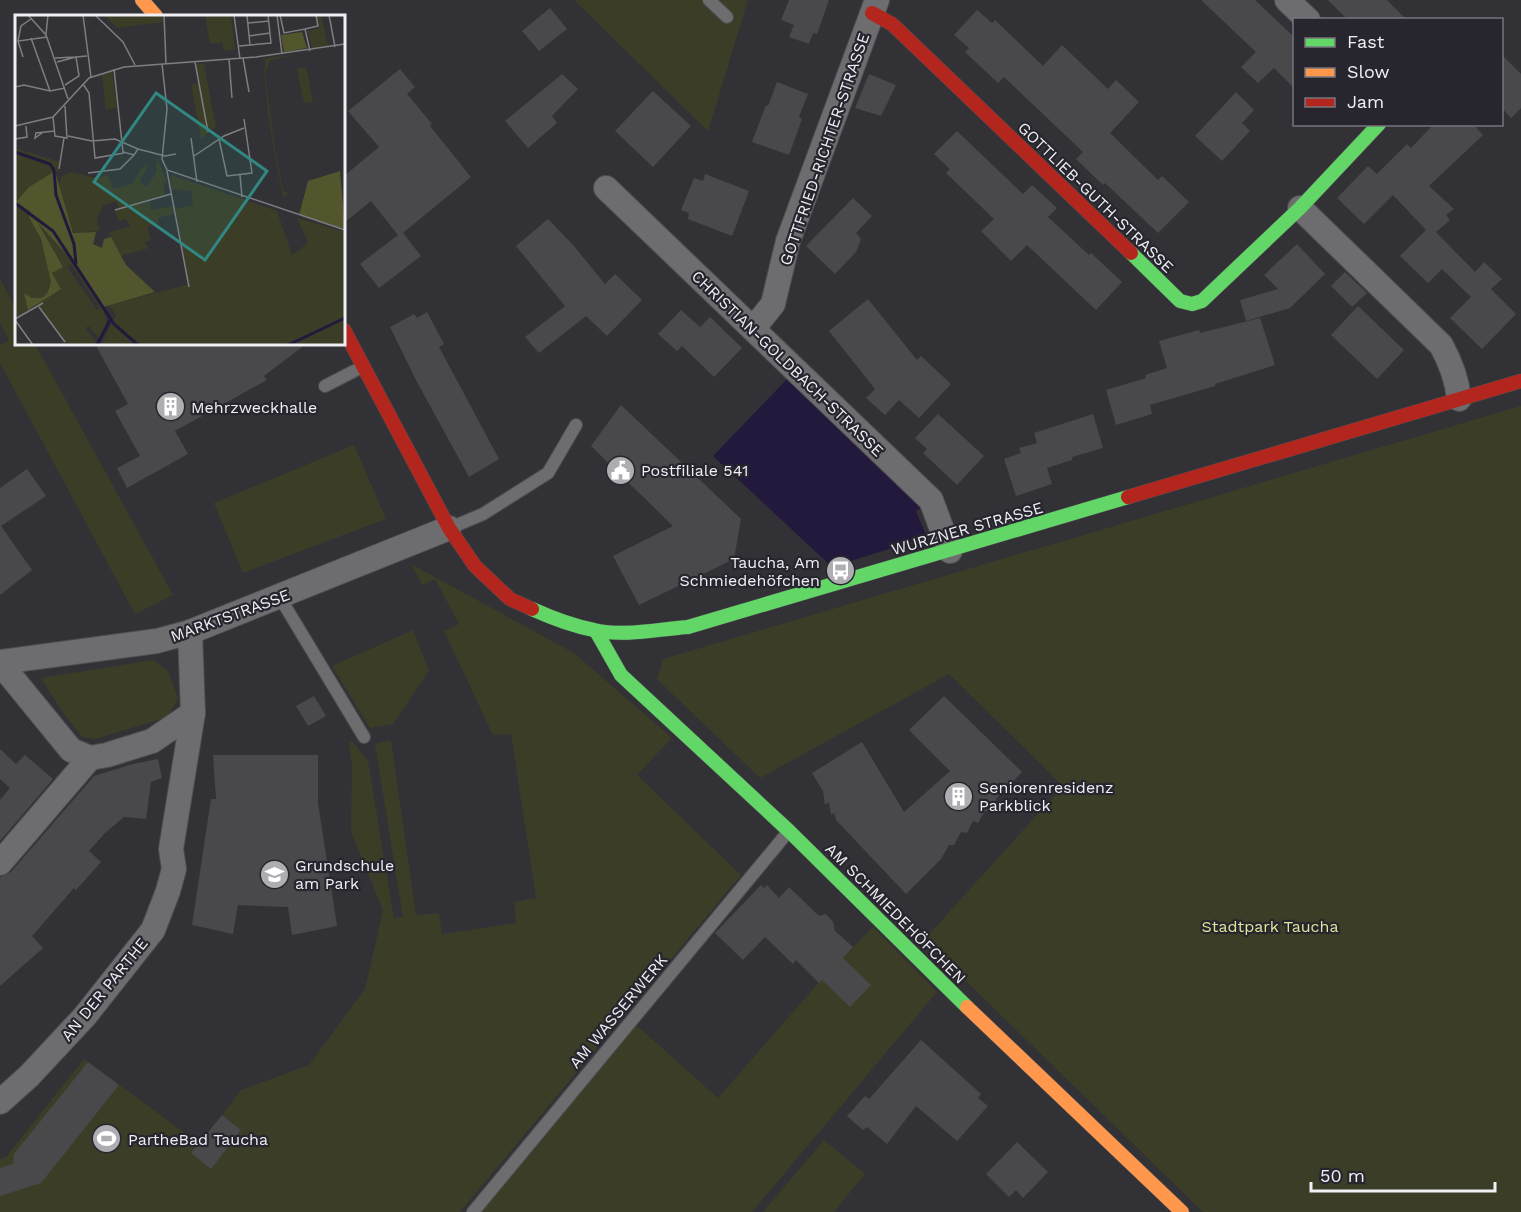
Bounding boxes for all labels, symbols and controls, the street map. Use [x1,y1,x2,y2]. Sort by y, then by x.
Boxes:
inset map [15,15,345,345]
legend [1293,18,1503,126]
street label: GOTTFRIED-RICHTER-STRASSE [776,30,873,268]
text: Fast [1347,31,1385,52]
text: Slow [1347,61,1390,82]
text: Jam [1347,91,1384,112]
street label: GOTTLIEB-GUTH-STRASSE [1014,118,1177,277]
street label: CHRISTIAN-GOLDBACH-STRASSE [688,266,888,460]
building icon: Mehrzweckhalle [154,391,186,423]
place label: Mehrzweckhalle [191,398,317,417]
public building icon: Postfiliale 541 [604,454,636,486]
place label: Postfiliale 541 [641,461,748,480]
street label: WURZNER STRASSE [889,498,1045,559]
place label: Taucha, Am Schmiedehöfchen [679,553,820,590]
bus stop icon: Taucha, Am Schmiedehöfchen [825,555,857,587]
street label: MARKTSTRASSE [168,585,293,646]
place label: Seniorenresidenz Parkblick [979,778,1114,815]
building icon: Seniorenresidenz Parkblick [942,780,974,812]
street label: AM SCHMIEDEHÖFCHEN [821,839,970,988]
place label: Grundschule am Park [295,856,394,893]
school or university icon: Grundschule am Park [258,858,290,890]
park label: Stadtpark Taucha [1201,917,1339,936]
street label: AN DER PARTHE [57,934,152,1045]
street label: AM WASSERWERK [565,950,672,1072]
sports icon: PartheBad Taucha [91,1123,123,1155]
place label: PartheBad Taucha [128,1130,268,1149]
scale bar [1311,1155,1496,1193]
text: 50 m [1320,1165,1365,1186]

